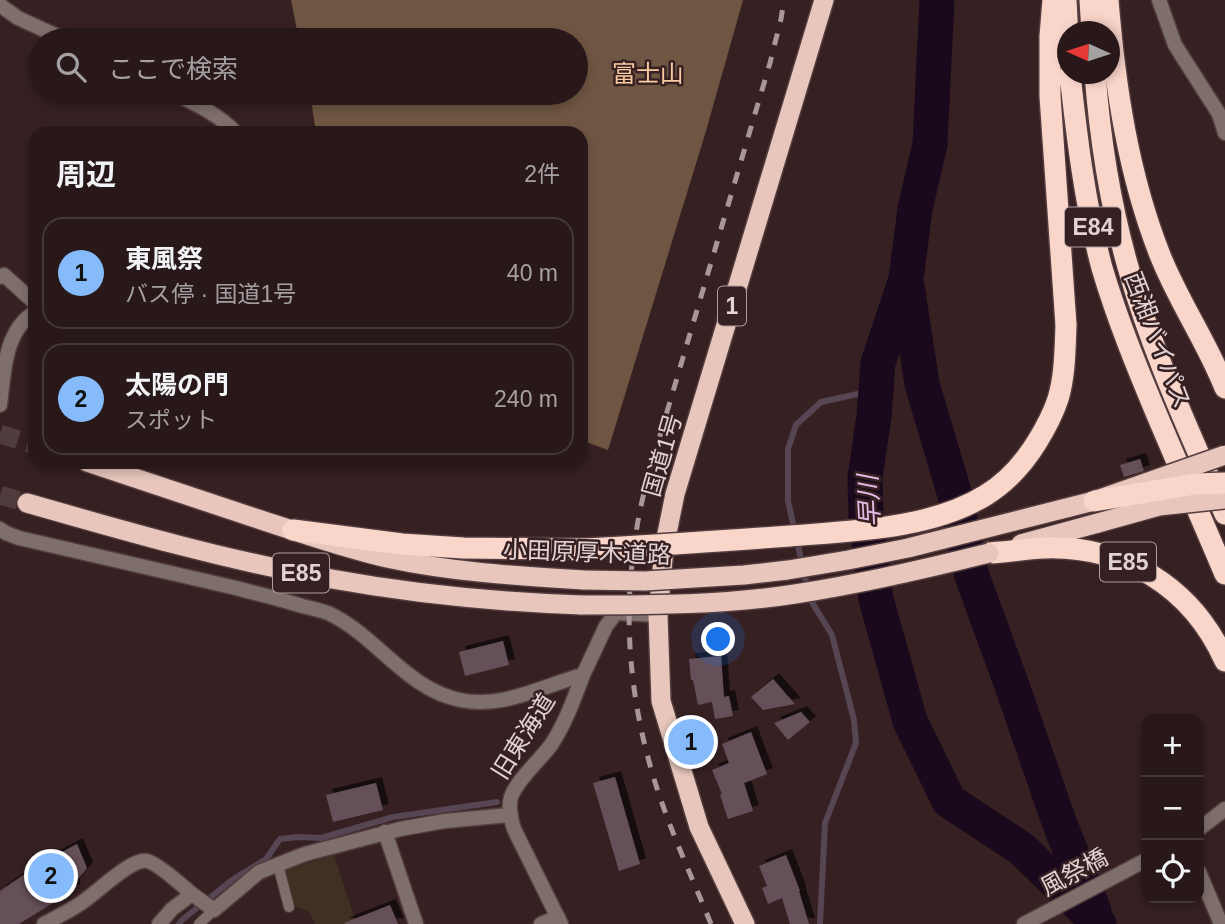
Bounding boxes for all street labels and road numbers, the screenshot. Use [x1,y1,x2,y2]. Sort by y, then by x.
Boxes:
road number: E84 [1065,208,1121,246]
street label: 西湘バイパス [1120,268,1196,412]
road number: 1 [718,286,746,326]
street label: 国道1号 [637,410,687,500]
street label: 小田原厚木道路 [503,536,671,568]
road number: E85 [1100,542,1156,582]
road number: E85 [273,554,329,593]
street label: 旧東海道 [486,688,560,784]
street label: 風祭橋 [1036,843,1112,901]

